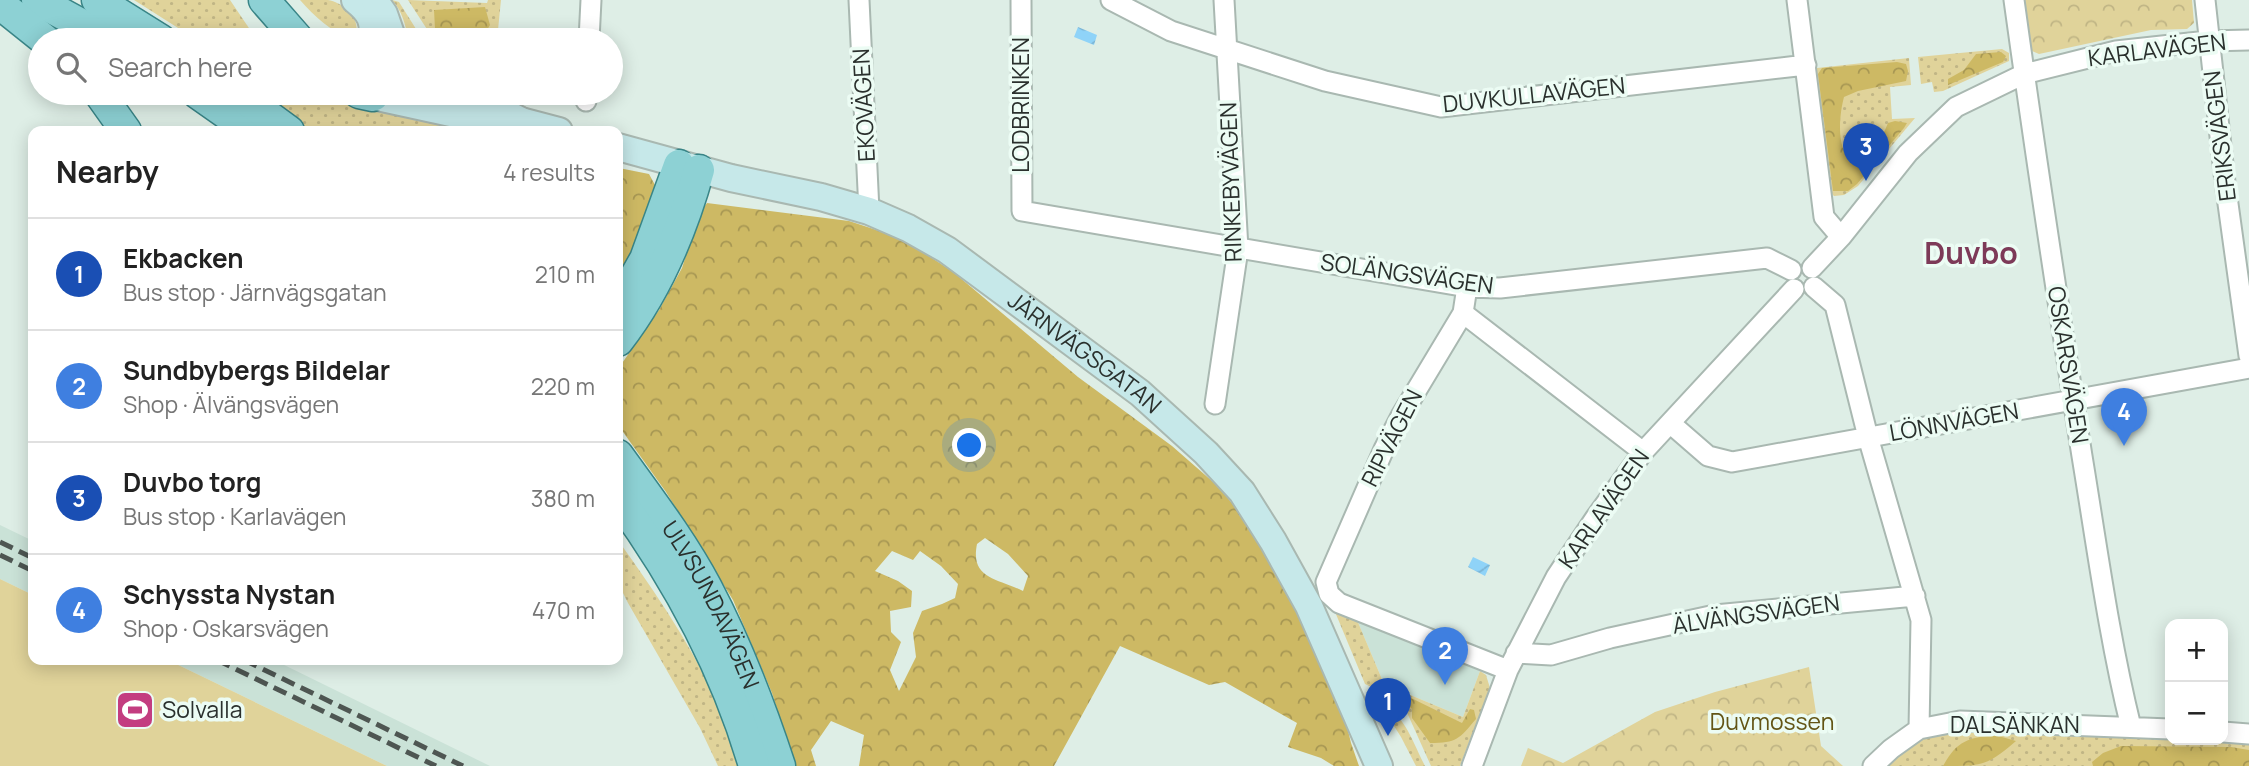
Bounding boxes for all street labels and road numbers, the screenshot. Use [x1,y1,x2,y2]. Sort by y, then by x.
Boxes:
street label: KARLAVÄGEN [2086,25,2228,73]
street label: LODBRINKEN [1004,37,1036,173]
street label: EKOVÄGEN [844,48,882,163]
street label: DUVKULLAVÄGEN [1441,69,1627,119]
street label: ERIKSVÄGEN [2195,69,2243,203]
street label: RINKEBYVÄGEN [1211,102,1249,263]
street label: SOLÄNGSVÄGEN [1319,245,1496,301]
street label: JÄRNVÄGSGATAN [1002,284,1169,420]
street label: OSKARSVÄGEN [2041,284,2097,446]
street label: RIPVÄGEN [1353,383,1429,492]
street label: LÖNNVÄGEN [1887,394,2021,448]
street label: KARLAVÄGEN [1550,442,1656,574]
street label: ULVSUNDAVÄGEN [655,514,768,693]
street label: ÄLVÄNGSVÄGEN [1670,585,1841,641]
street label: DALSÄNKAN [1950,708,2080,740]

